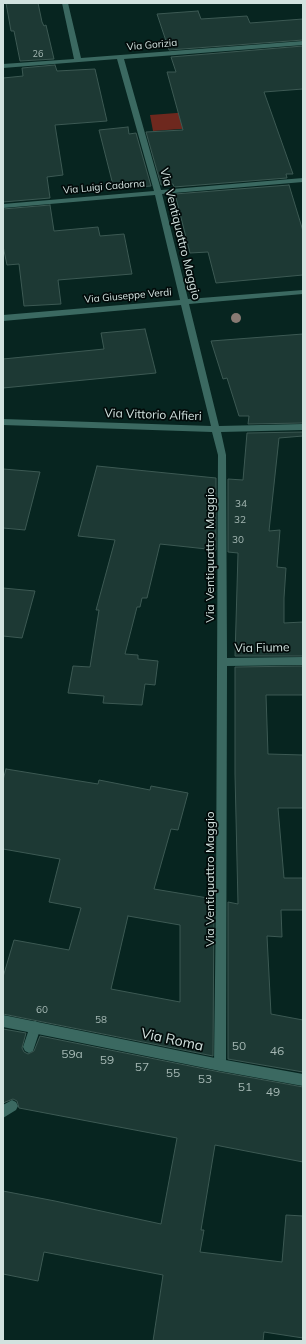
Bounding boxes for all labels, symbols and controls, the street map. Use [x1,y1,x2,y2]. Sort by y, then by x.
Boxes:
street label: Via Gorizia [126,37,178,53]
house number: 26 [33,49,43,59]
street label: Via Ventiquattro Maggio [157,167,203,301]
street label: Via Luigi Cadorna [62,177,146,197]
street label: Via Giuseppe Verdi [84,286,172,306]
street label: Via Vittorio Alfieri [104,406,202,424]
street label: Via Ventiquattro Maggio [203,487,217,623]
house number: 34 [235,498,247,510]
house number: 32 [234,514,246,526]
house number: 30 [232,534,244,546]
street label: Via Fiume [234,640,290,656]
street label: Via Ventiquattro Maggio [203,811,217,947]
house number: 60 [36,1004,48,1016]
house number: 58 [95,1014,107,1026]
street label: Via Roma [139,1025,205,1055]
house number: 50 [232,1039,246,1053]
house number: 46 [270,1044,284,1058]
house number: 59a [61,1047,83,1061]
house number: 59 [100,1053,114,1067]
house number: 57 [135,1060,149,1074]
house number: 55 [166,1066,180,1080]
house number: 53 [198,1072,212,1086]
house number: 51 [238,1080,252,1094]
house number: 49 [266,1085,280,1099]

